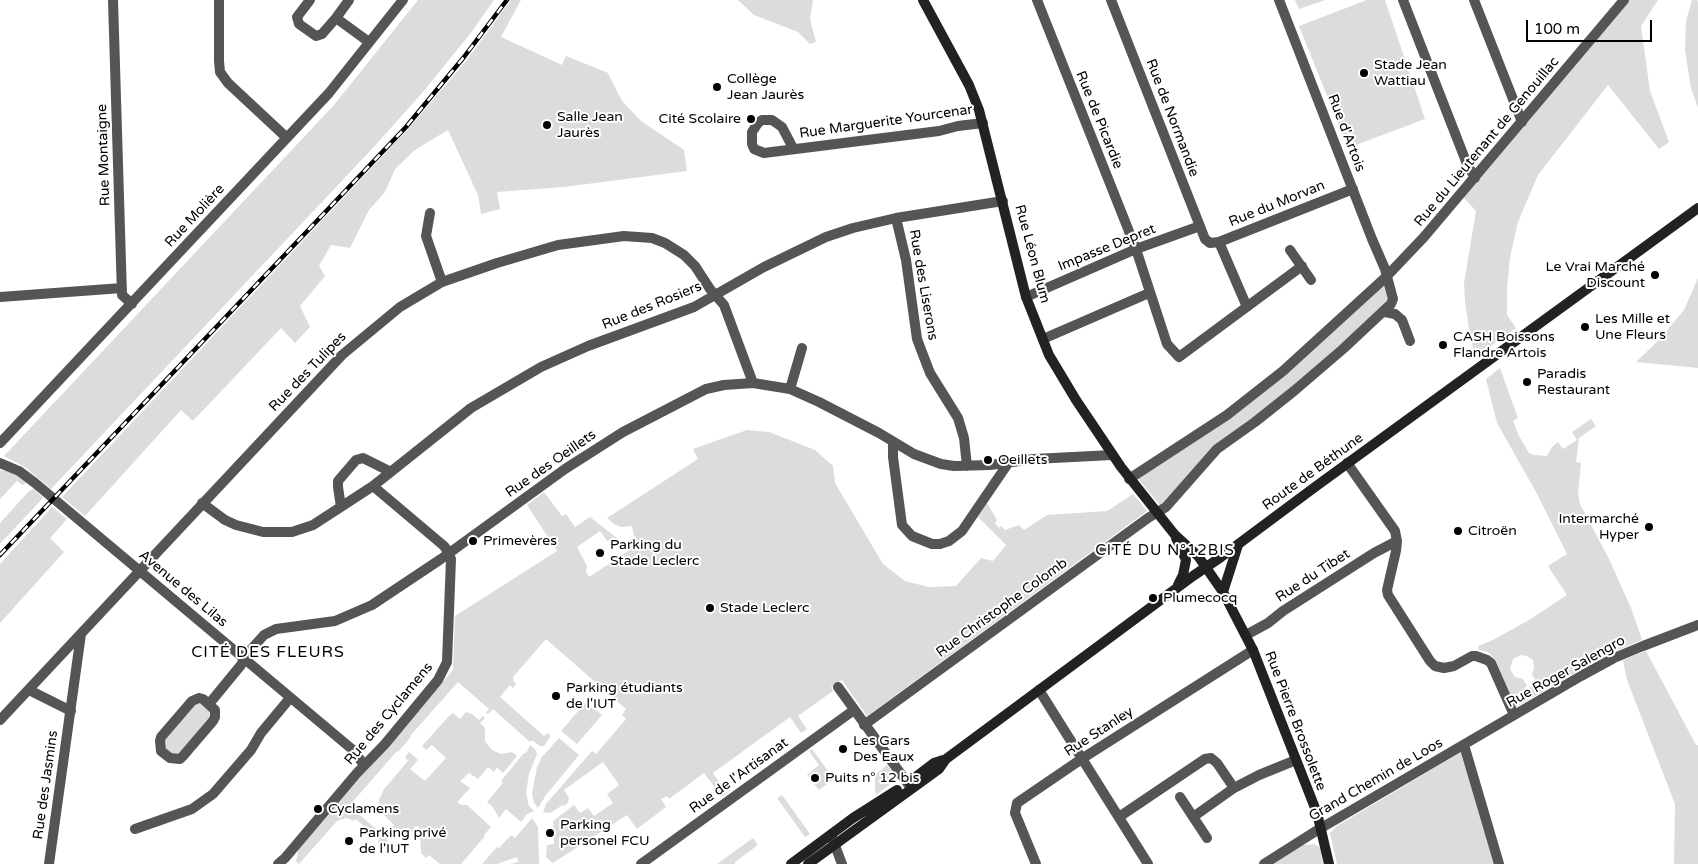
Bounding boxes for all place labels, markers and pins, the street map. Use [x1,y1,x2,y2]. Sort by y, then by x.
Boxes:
place label: Stade Jean Wattiau [1374,57,1447,90]
marker: Stade Jean Wattiau [1358,67,1370,79]
place label: Collège Jean Jaurès [727,71,804,104]
marker: Collège Jean Jaurès [711,81,723,93]
place label: Salle Jean Jaurès [557,109,623,142]
place label: Cité Scolaire [659,111,741,127]
marker: Cité Scolaire [745,113,757,125]
marker: Salle Jean Jaurès [541,119,553,131]
place label: Le Vrai Marché Discount [1545,259,1645,292]
marker: Le Vrai Marché Discount [1649,269,1661,281]
place label: Les Mille et Une Fleurs [1595,311,1670,344]
marker: Les Mille et Une Fleurs [1579,321,1591,333]
place label: CASH Boissons Flandre Artois [1453,329,1555,362]
marker: CASH Boissons Flandre Artois [1437,339,1449,351]
place label: Paradis Restaurant [1537,366,1610,398]
marker: Paradis Restaurant [1521,376,1533,388]
place label: Oeillets [998,452,1047,468]
marker: Oeillets [982,454,994,466]
place label: Intermarché Hyper [1558,511,1639,544]
marker: Intermarché Hyper [1643,521,1655,533]
place label: Citroën [1468,523,1517,539]
marker: Citroën [1452,525,1464,537]
place label: Primevères [483,533,557,549]
marker: Primevères [467,535,479,547]
place label: Parking du Stade Leclerc [610,537,699,570]
marker: Parking du Stade Leclerc [594,547,606,559]
place label: Plumecocq [1163,590,1237,606]
marker: Plumecocq [1147,592,1159,604]
place label: Stade Leclerc [720,600,809,616]
marker: Stade Leclerc [704,602,716,614]
place label: Parking étudiants de l'IUT [566,680,683,712]
marker: Parking étudiants de l'IUT [550,690,562,702]
place label: Les Gars Des Eaux [853,733,914,766]
marker: Les Gars Des Eaux [837,743,849,755]
place label: Puits n° 12 bis [825,770,919,786]
marker: Puits n° 12 bis [809,772,821,784]
place label: Cyclamens [328,801,399,817]
marker: Cyclamens [312,803,324,815]
place label: Parking personel FCU [560,817,650,850]
place label: Parking privé de l'IUT [359,825,446,858]
marker: Parking personel FCU [544,827,556,839]
marker: Parking privé de l'IUT [343,835,355,847]

